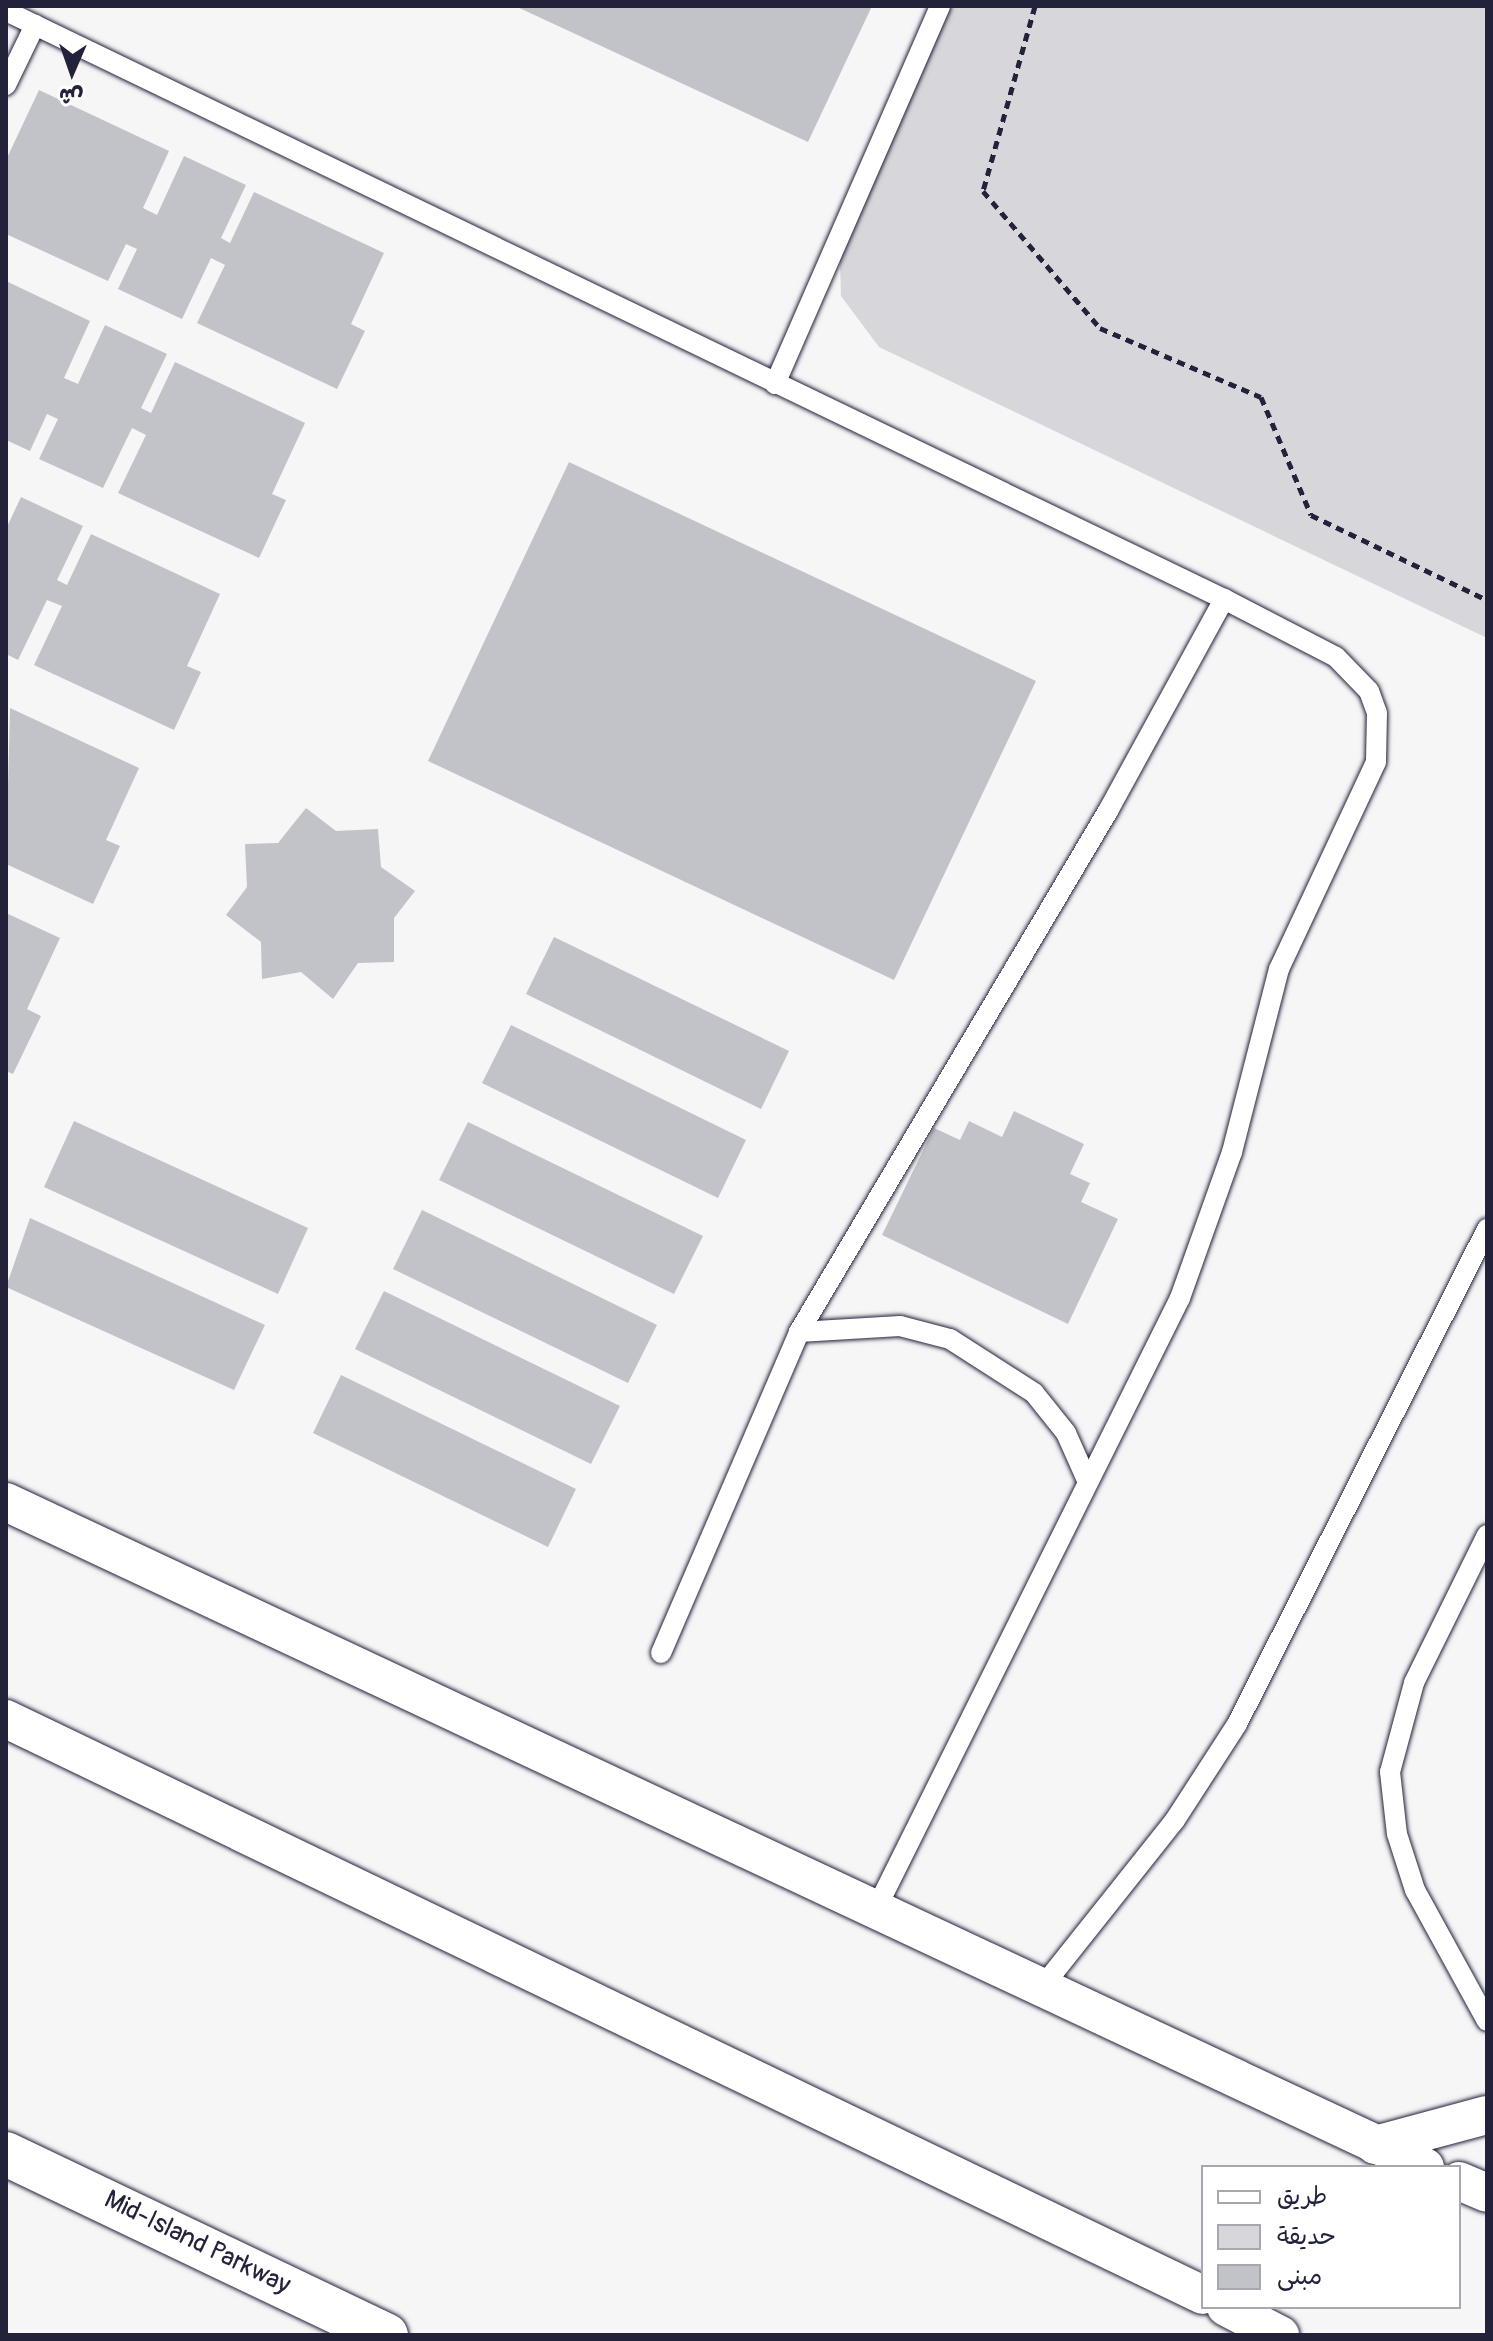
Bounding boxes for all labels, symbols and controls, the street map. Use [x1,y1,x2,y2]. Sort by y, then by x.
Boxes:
north arrow [32,32,112,112]
text: ش [59,82,84,110]
legend [1201,2165,1461,2309]
text: طريق [1277,2182,1327,2211]
street label: Mid-Island Parkway [99,2184,295,2302]
text: حديقة [1277,2222,1336,2251]
text: مبنى [1277,2262,1322,2291]

